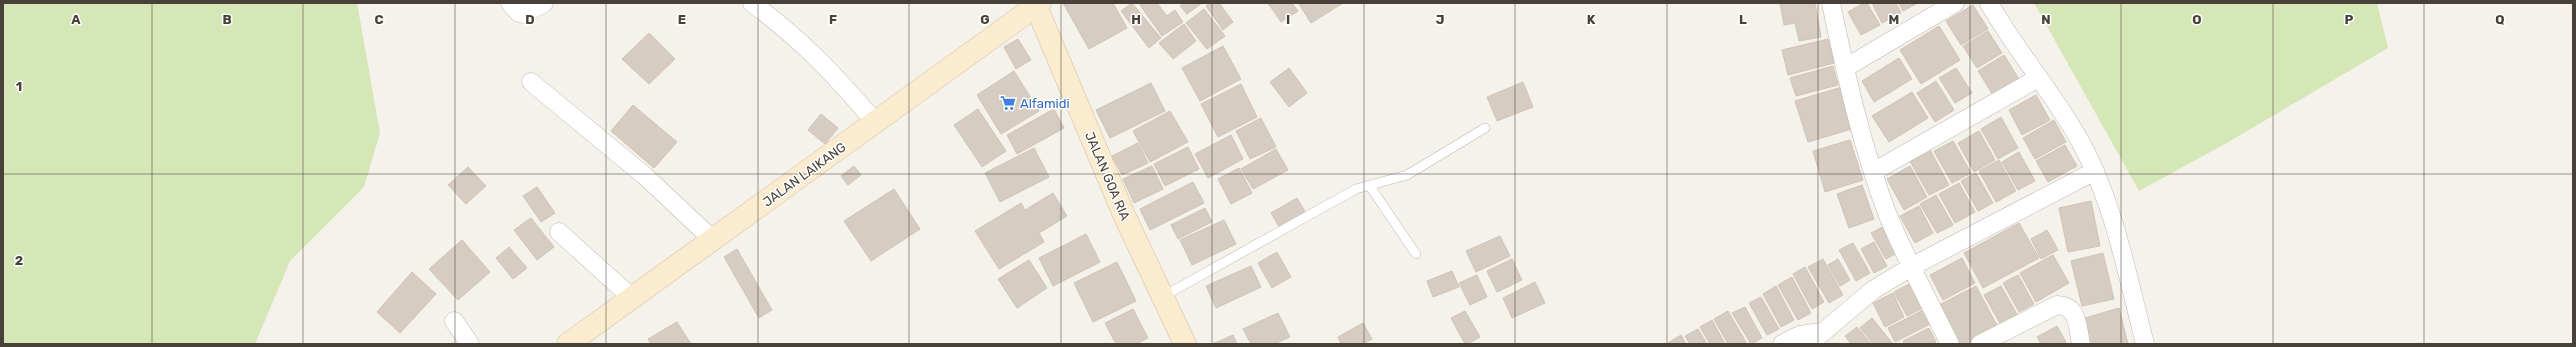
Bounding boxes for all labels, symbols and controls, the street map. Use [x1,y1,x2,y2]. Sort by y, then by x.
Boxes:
text: A [71,12,81,27]
text: B [222,12,232,27]
text: C [374,12,384,27]
text: D [525,12,535,27]
text: E [678,12,686,27]
text: F [829,12,837,27]
text: G [980,12,990,27]
text: H [1131,12,1141,27]
text: I [1286,12,1290,27]
text: J [1436,12,1444,27]
text: K [1587,12,1596,27]
text: L [1739,12,1747,27]
text: M [1889,12,1899,27]
text: N [2041,12,2051,27]
text: O [2192,12,2202,27]
text: P [2345,12,2354,27]
text: Q [2495,12,2505,27]
text: 1 [16,79,22,94]
supermarket icon: Alfamidi [999,94,1017,112]
place label: Alfamidi [1020,96,1070,111]
street label: JALAN GOA RIA [1082,130,1133,223]
street label: JALAN LAIKANG [760,139,849,210]
text: 2 [15,253,23,268]

